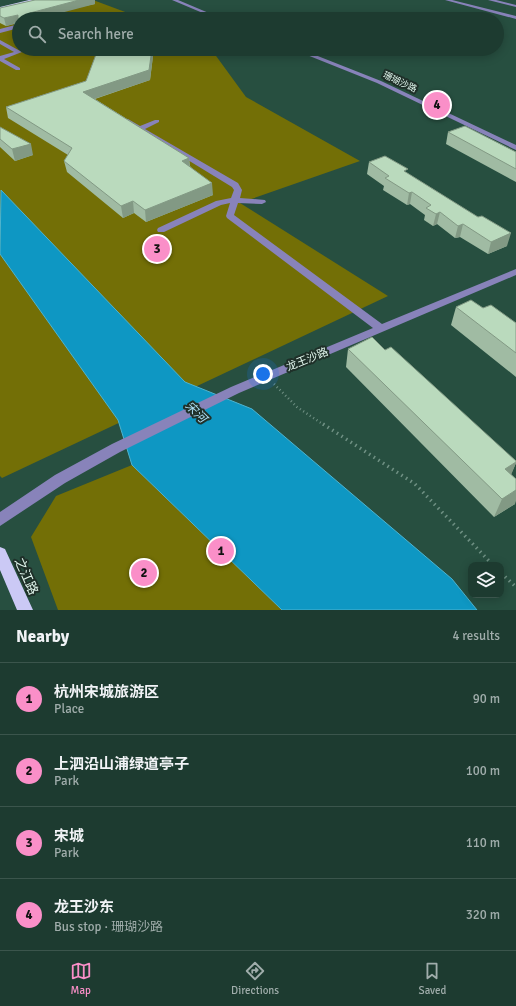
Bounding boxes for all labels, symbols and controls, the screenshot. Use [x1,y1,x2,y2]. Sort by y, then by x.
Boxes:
search box [12,12,504,56]
icon: search [26,23,48,45]
text: Search here [58,25,134,43]
street label: 珊瑚沙路 [381,70,418,95]
pin: 4 [424,90,450,120]
pin: 3 [144,234,170,264]
street label: 龙王沙路 [284,345,330,374]
your location [253,364,273,384]
water label: 宋河 [182,399,211,427]
pin: 1 [208,536,234,566]
street label: 之江路 [11,555,41,597]
pin: 2 [131,558,157,588]
map controls [468,562,504,598]
button: layers [468,562,504,598]
text: Nearby [16,626,69,647]
text: 4 results [452,628,500,644]
text: 杭州宋城旅游区 [54,683,159,701]
text: 1 [25,691,33,707]
text: 90 m [473,691,500,707]
text: Place [54,701,84,717]
text: 上泗沿山浦绿道亭子 [54,755,189,773]
text: 2 [25,763,33,779]
text: 100 m [466,763,500,779]
text: Park [54,773,79,789]
text: 宋城 [54,827,84,845]
text: 3 [25,835,33,851]
text: 110 m [466,835,500,851]
text: Park [54,845,79,861]
text: 龙王沙东 [54,898,114,916]
text: 4 [25,907,33,923]
text: 320 m [466,907,500,923]
text: Bus stop · 珊瑚沙路 [54,919,163,935]
tab: Map [70,960,92,997]
tab: Directions [231,960,279,997]
tab: Saved [419,960,446,997]

